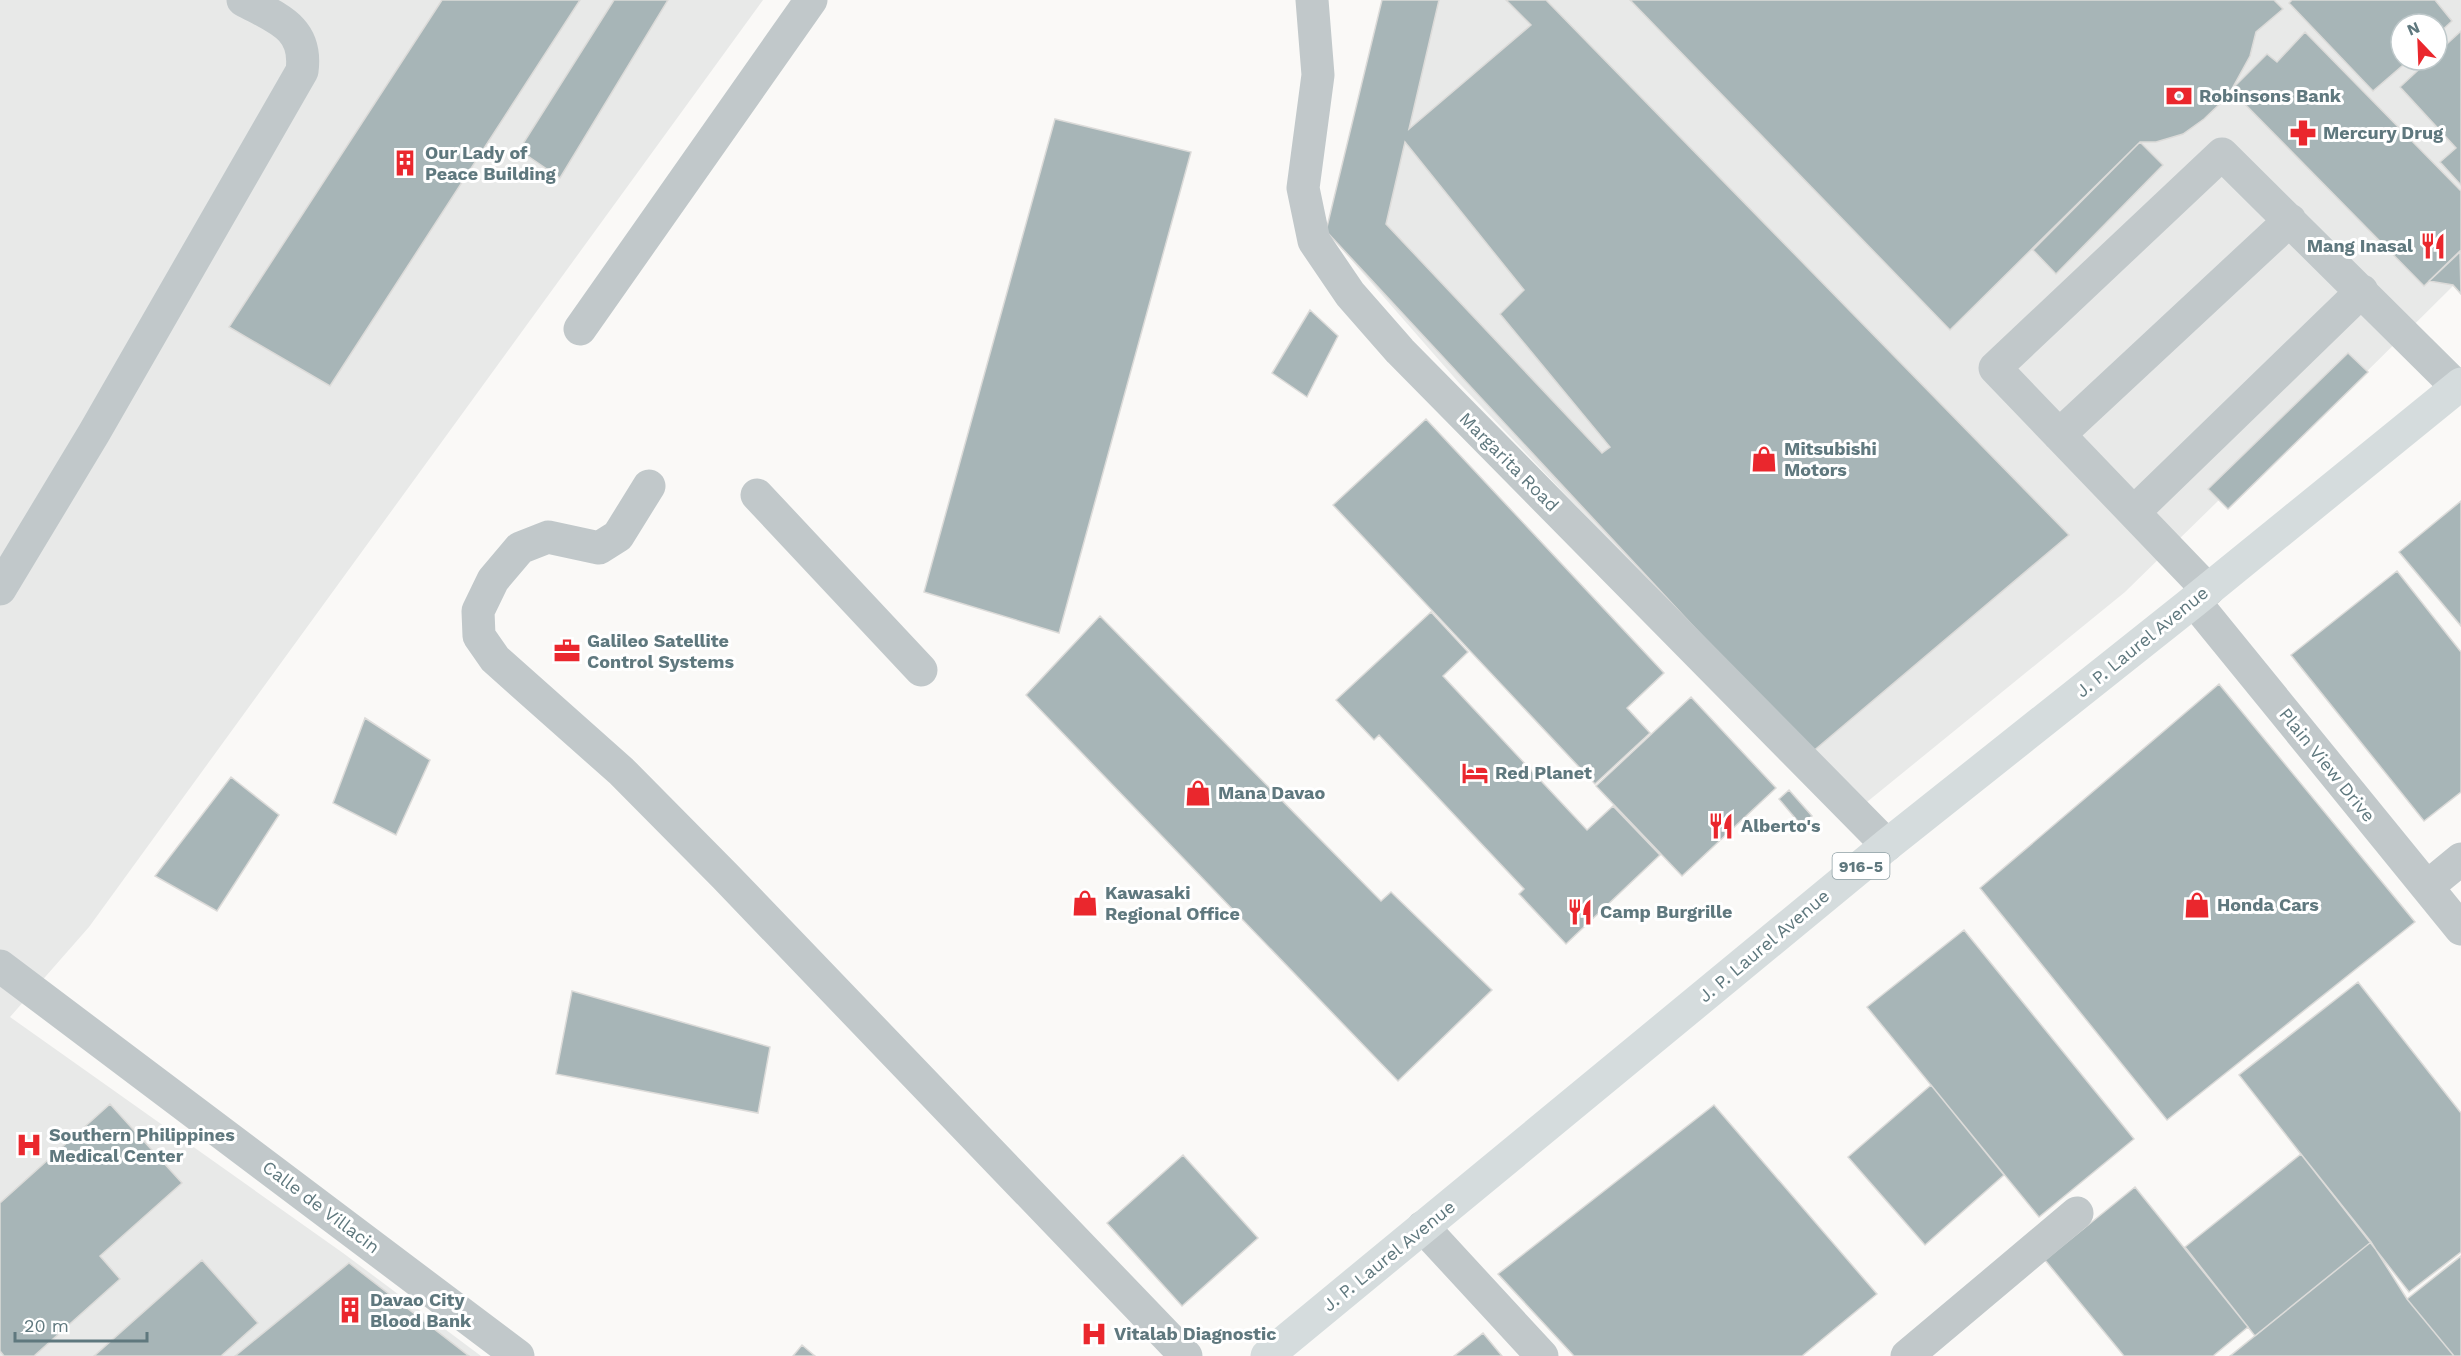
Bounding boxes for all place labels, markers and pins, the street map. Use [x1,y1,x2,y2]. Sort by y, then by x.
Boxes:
bank icon: Robinsons Bank [2164,81,2194,111]
place label: Robinsons Bank [2199,85,2342,106]
pharmacy icon: Mercury Drug [2288,118,2318,148]
place label: Mercury Drug [2323,122,2444,143]
place label: Our Lady of Peace Building [425,142,557,184]
building icon: Our Lady of Peace Building [390,148,420,178]
restaurant icon: Mang Inasal [2418,231,2448,261]
place label: Mang Inasal [2307,235,2413,256]
place label: Mitsubishi Motors [1784,438,1877,480]
shop icon: Mitsubishi Motors [1749,444,1779,474]
place label: Galileo Satellite Control Systems [587,630,734,672]
office icon: Galileo Satellite Control Systems [552,636,582,666]
hotel icon: Red Planet [1460,758,1490,788]
place label: Red Planet [1495,762,1592,783]
shop icon: Mana Davao [1183,778,1213,808]
place label: Mana Davao [1218,782,1325,803]
restaurant icon: Alberto's [1706,811,1736,841]
place label: Alberto's [1741,815,1821,836]
place label: Kawasaki Regional Office [1105,882,1240,924]
shop icon: Kawasaki Regional Office [1070,888,1100,918]
shop icon: Honda Cars [2182,890,2212,920]
place label: Honda Cars [2217,894,2319,915]
restaurant icon: Camp Burgrille [1565,897,1595,927]
place label: Camp Burgrille [1600,901,1732,922]
place label: Southern Philippines Medical Center [49,1124,235,1166]
hospital icon: Southern Philippines Medical Center [14,1130,44,1160]
place label: Davao City Blood Bank [370,1289,472,1331]
building icon: Davao City Blood Bank [335,1295,365,1325]
hospital icon: Vitalab Diagnostic [1079,1319,1109,1349]
place label: Vitalab Diagnostic [1114,1323,1276,1344]

